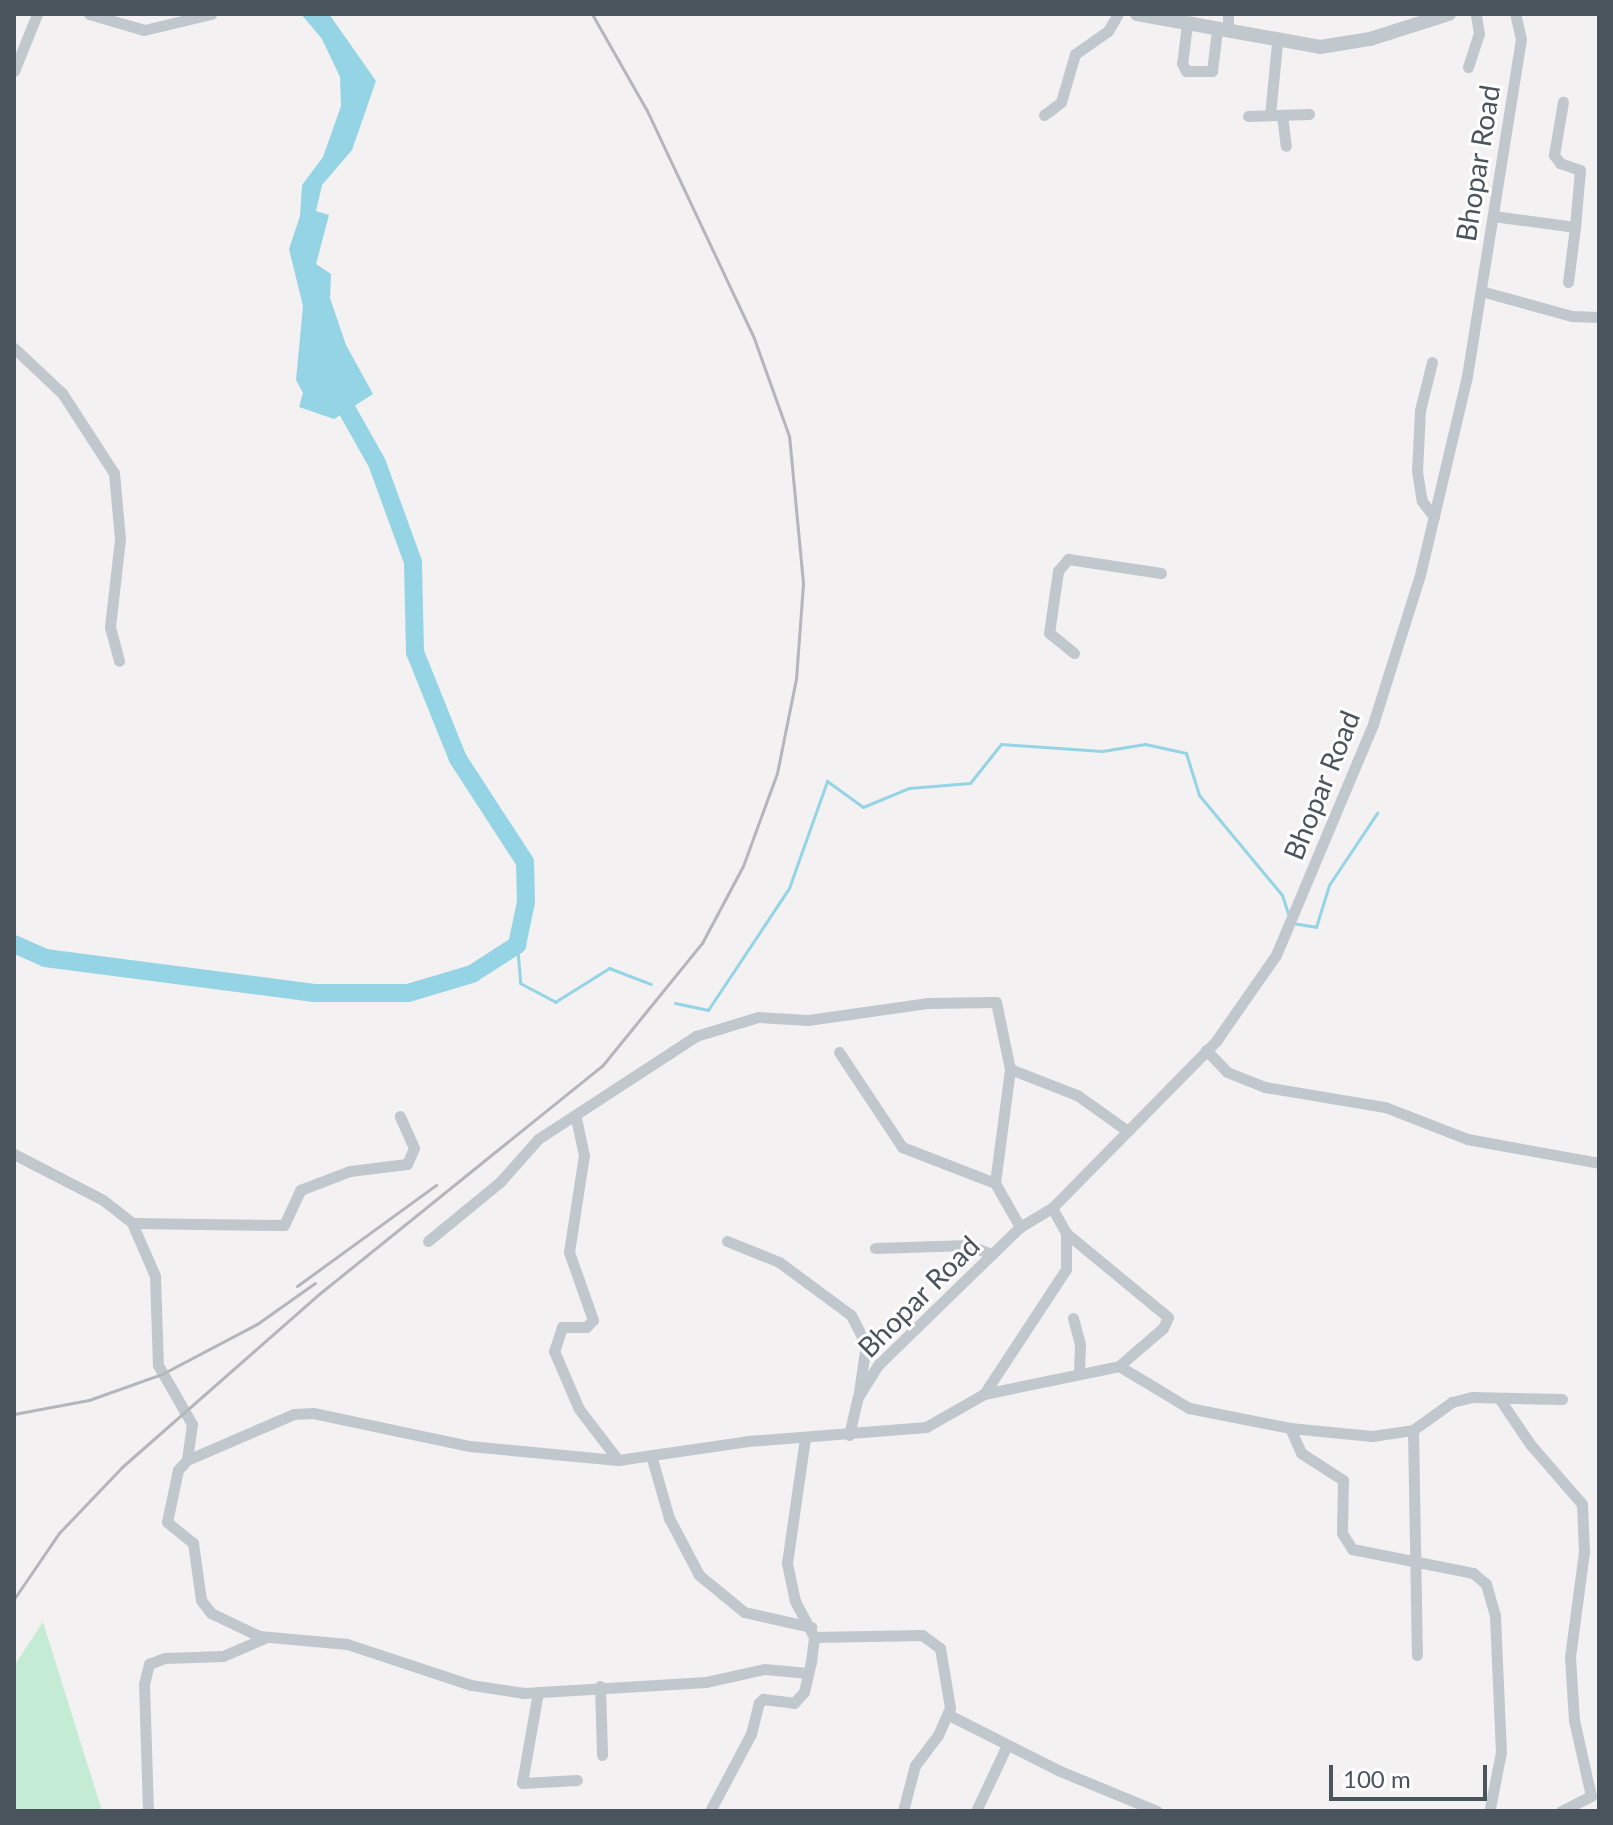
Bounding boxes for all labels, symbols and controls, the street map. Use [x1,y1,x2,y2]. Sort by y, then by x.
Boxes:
street label: Bhopar Road [1448,82,1506,244]
street label: Bhopar Road [1276,705,1366,865]
street label: Bhopar Road [850,1228,986,1364]
scale bar [1333,1749,1491,1799]
text: 100 m [1343,1764,1411,1793]

